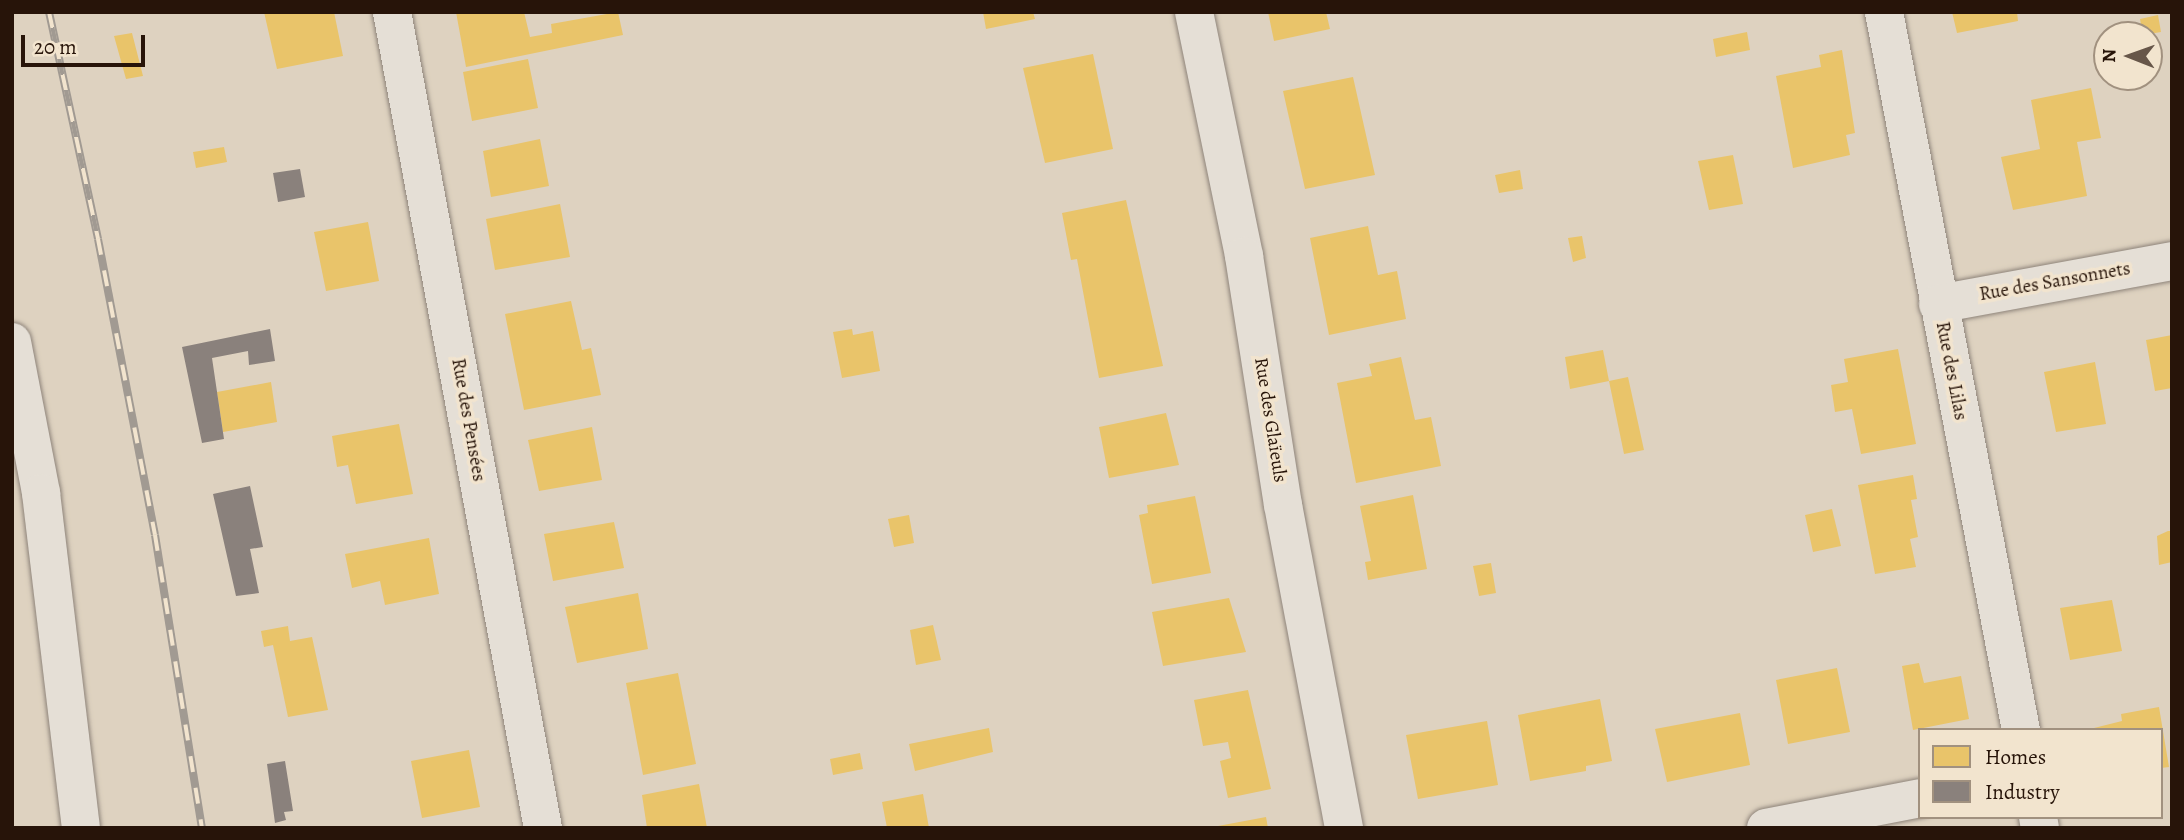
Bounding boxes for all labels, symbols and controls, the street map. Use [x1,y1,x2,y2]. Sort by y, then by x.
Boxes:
scale bar [24,21,149,65]
north arrow [2093,21,2163,91]
text: 20 m [34,33,77,61]
text: N [2096,49,2122,63]
street label: Rue des Sansonnets [1978,257,2132,307]
street label: Rue des Lilas [1930,320,1972,422]
street label: Rue des Glaïeuls [1249,356,1291,484]
street label: Rue des Pensées [446,357,490,483]
legend [1918,728,2163,819]
text: Homes [1985,743,2046,771]
text: Industry [1985,778,2060,806]

